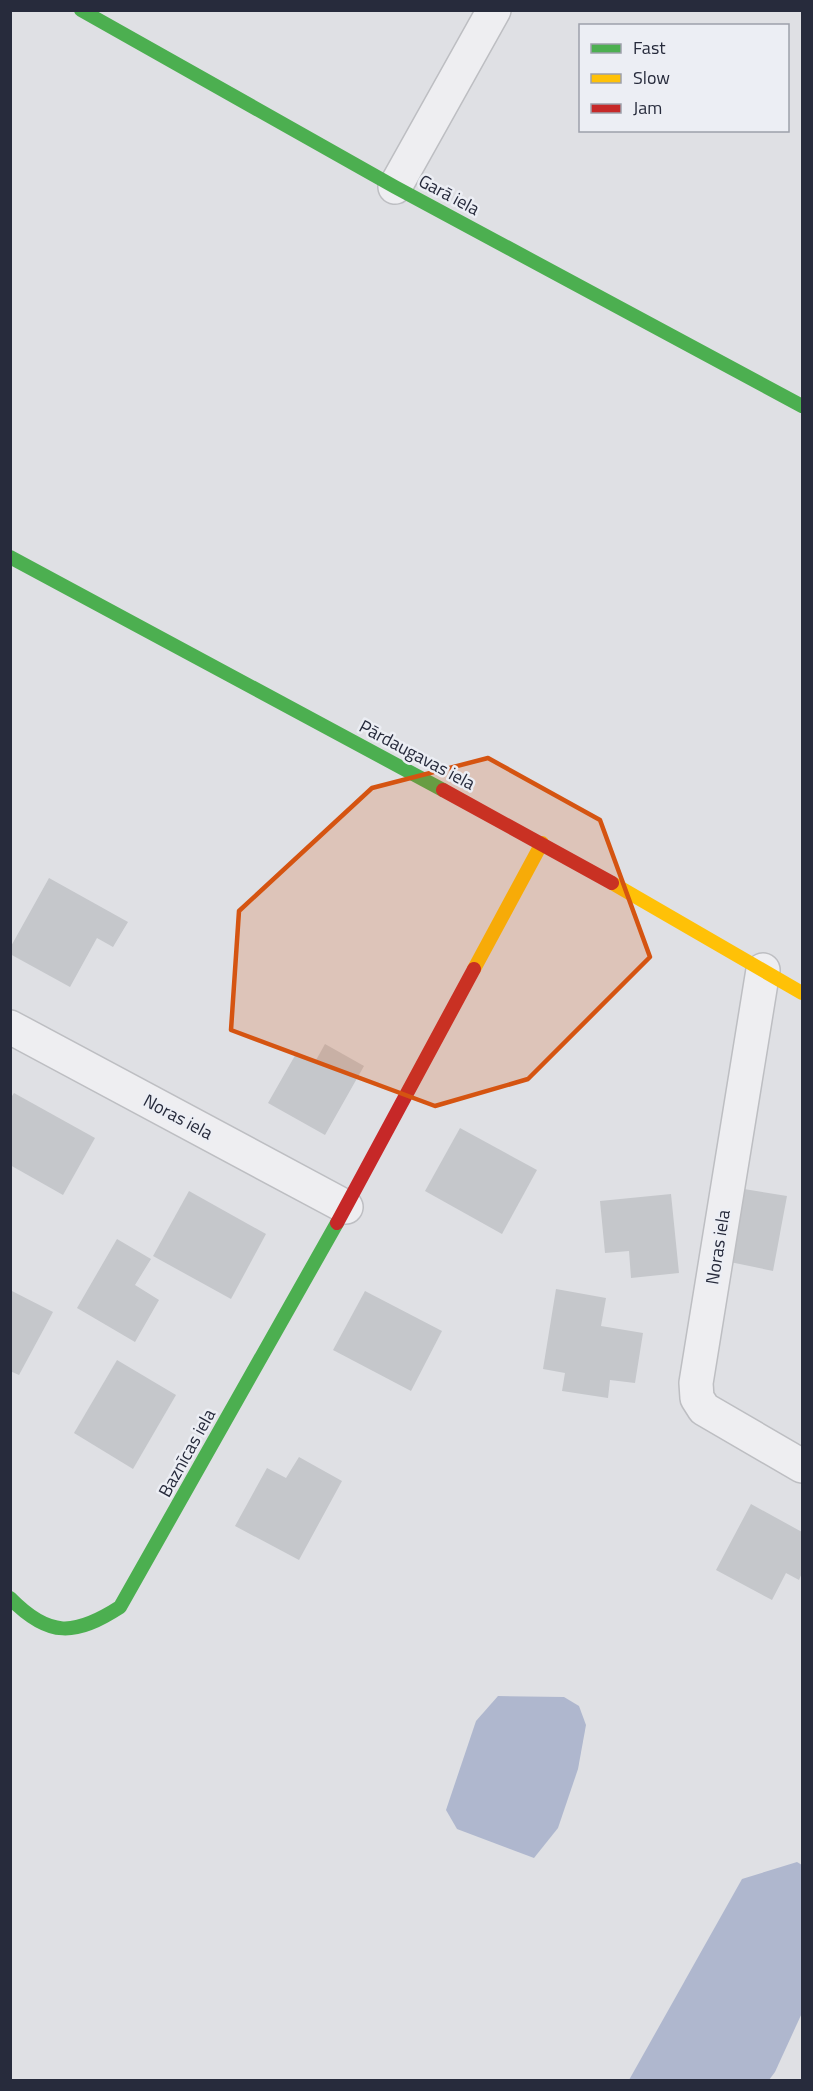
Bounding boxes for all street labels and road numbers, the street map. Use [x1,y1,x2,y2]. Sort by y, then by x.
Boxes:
street label: Garā iela [414,167,485,222]
street label: Pārdaugavas iela [354,713,480,797]
street label: Noras iela [139,1087,218,1146]
street label: Noras iela [698,1208,737,1286]
street label: Baznīcas iela [151,1404,222,1502]

